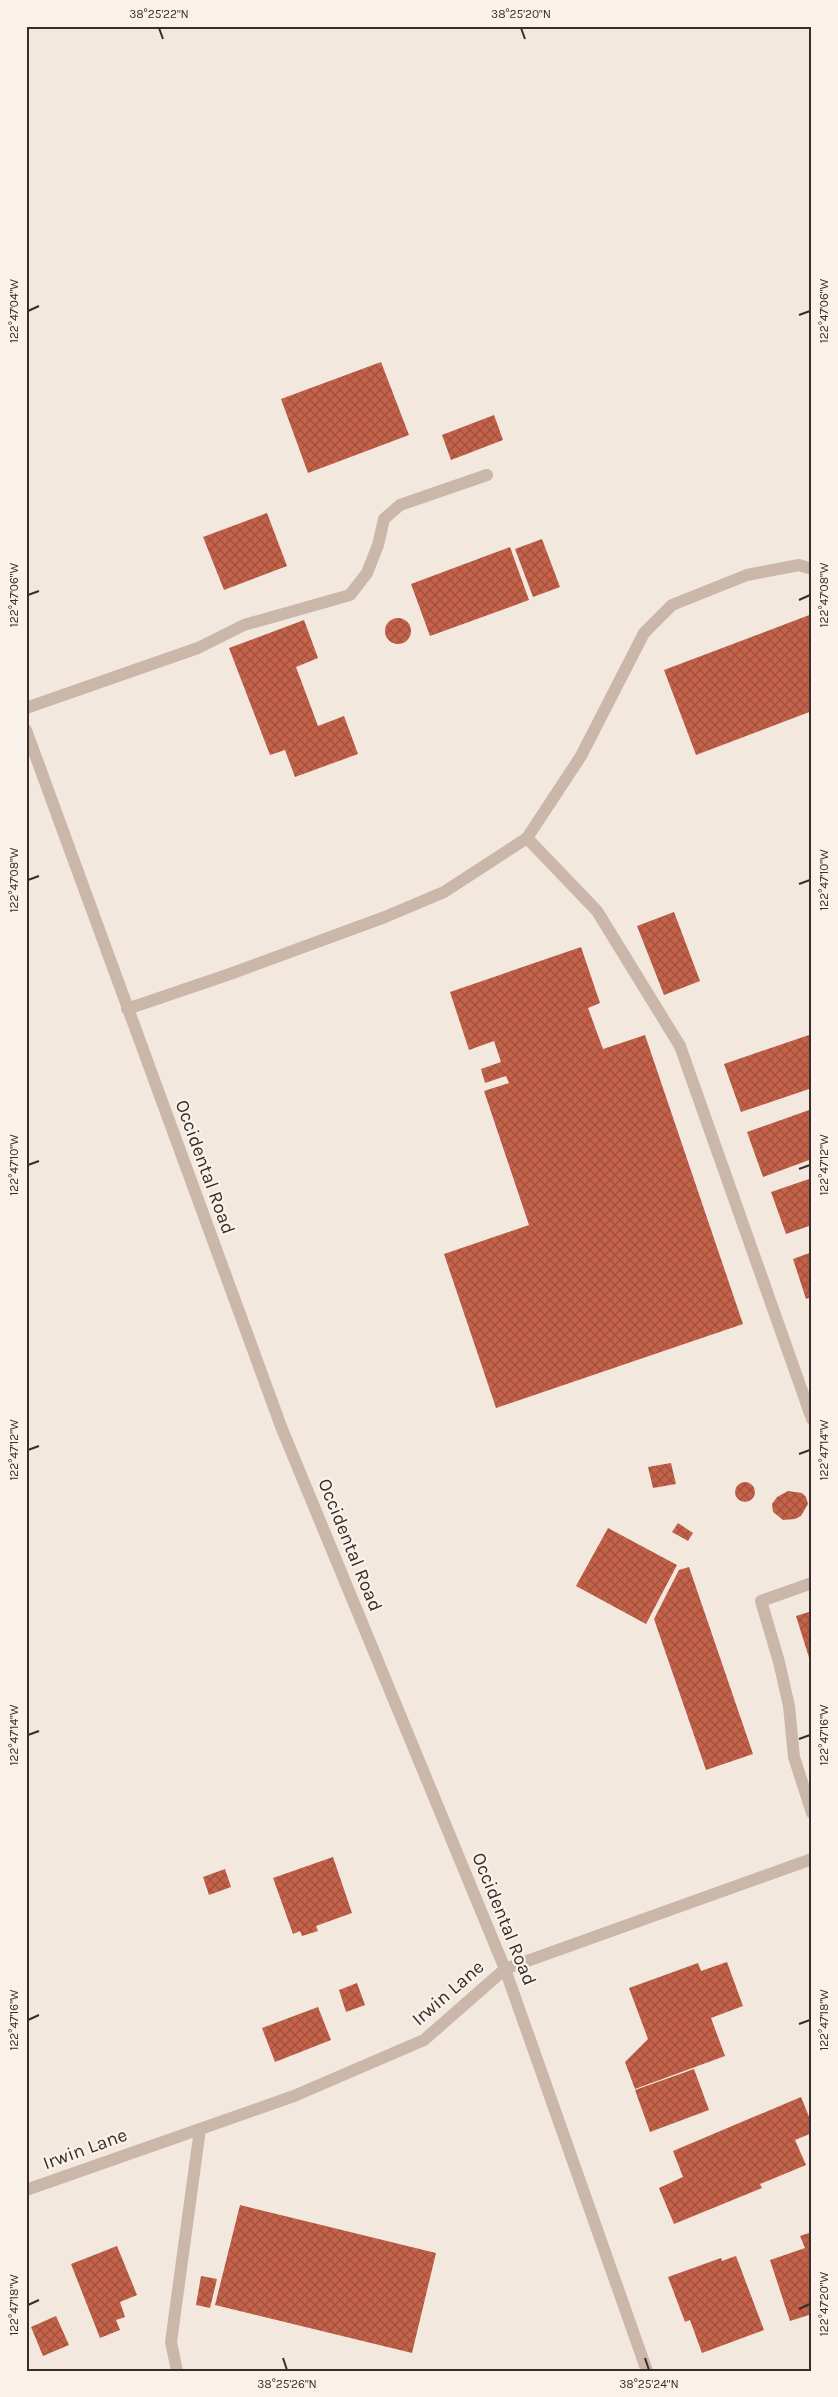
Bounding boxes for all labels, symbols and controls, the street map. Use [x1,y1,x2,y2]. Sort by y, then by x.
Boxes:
text: 38°25'22"N [129,7,189,21]
text: 38°25'20"N [491,7,551,21]
text: 122°47'04"W [7,279,21,343]
text: 122°47'06"W [817,279,831,343]
text: 122°47'08"W [817,562,831,627]
text: 122°47'06"W [7,563,21,627]
text: 122°47'08"W [7,847,21,912]
text: 122°47'10"W [817,849,831,911]
street label: Occidental Road [171,1097,239,1237]
text: 122°47'10"W [7,1134,21,1196]
text: 122°47'12"W [817,1134,831,1196]
text: 122°47'12"W [7,1419,21,1481]
text: 122°47'14"W [817,1419,831,1480]
street label: Occidental Road [313,1475,387,1615]
text: 122°47'14"W [7,1704,21,1765]
text: 122°47'16"W [817,1704,831,1766]
street label: Occidental Road [467,1849,541,1989]
street label: Irwin Lane [408,1956,488,2030]
text: 122°47'16"W [7,1989,21,2051]
text: 122°47'18"W [817,1989,831,2051]
street label: Irwin Lane [40,2124,130,2174]
text: 122°47'20"W [817,2272,831,2336]
text: 122°47'18"W [7,2274,21,2336]
text: 38°25'26"N [257,2377,317,2391]
text: 38°25'24"N [619,2377,679,2391]

